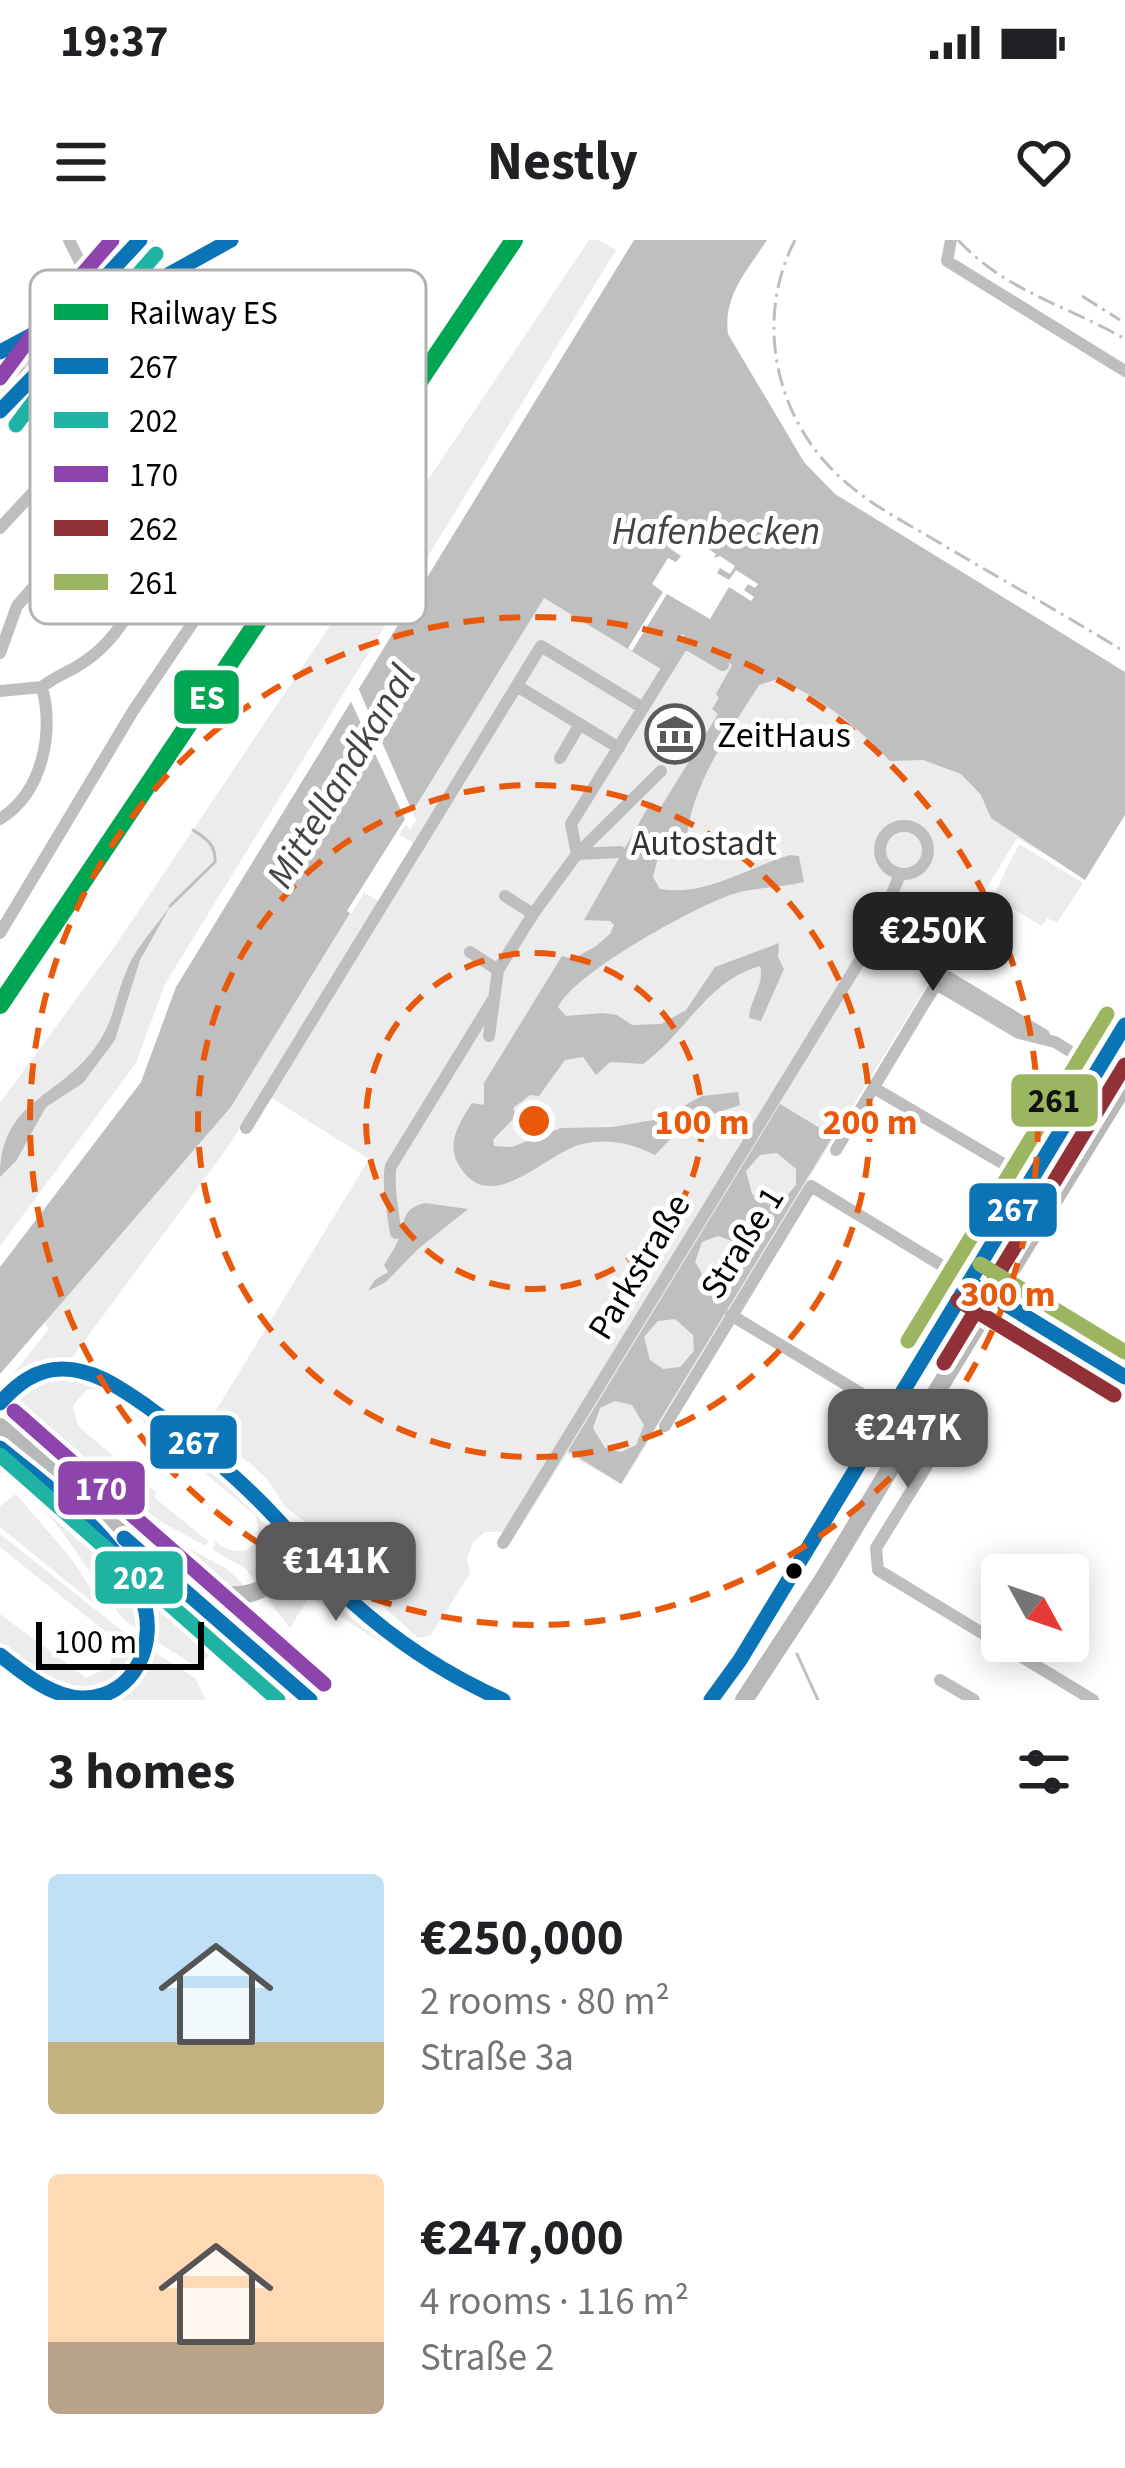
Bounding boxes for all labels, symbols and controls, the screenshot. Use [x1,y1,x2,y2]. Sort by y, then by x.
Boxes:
text: 19:37 [60,10,169,74]
text: Nestly [487,124,638,201]
icon: menu [48,129,114,195]
icon: heart [1011,129,1077,195]
legend [30,270,426,624]
text: Railway ES [129,290,278,337]
text: 267 [129,344,178,391]
text: 202 [129,398,178,445]
text: 170 [129,452,178,499]
water label: Hafenbecken [612,504,820,560]
text: 262 [129,506,178,553]
text: 261 [129,560,178,607]
water label: Mittellandkanal [253,654,431,899]
line badge: ES [172,668,241,726]
text: ES [189,675,225,722]
museum icon: ZeitHaus [644,703,706,765]
place label: ZeitHaus [717,710,851,761]
park label: Autostadt [631,818,777,869]
pin: €250K [849,892,1017,994]
text: €250K [880,903,986,959]
line badge: 261 [1009,1072,1100,1129]
text: 261 [1028,1078,1080,1125]
text: 100 m [654,1097,750,1148]
text: 200 m [822,1097,918,1148]
centre of rings [513,1100,555,1142]
street label: Straße 1 [688,1177,797,1309]
line badge: 267 [967,1181,1059,1239]
street label: Parkstraße [576,1184,703,1349]
text: 267 [987,1187,1039,1234]
text: 300 m [960,1269,1056,1320]
pin: €247K [824,1389,992,1491]
text: €247K [855,1400,961,1456]
line badge: 267 [148,1413,239,1471]
text: 267 [168,1420,220,1467]
line badge: 170 [56,1459,147,1517]
text: 170 [75,1466,127,1513]
pin: €141K [252,1522,420,1624]
text: €141K [283,1533,389,1589]
line badge: 202 [93,1549,185,1606]
north arrow [981,1554,1089,1662]
map controls [981,1554,1089,1662]
text: 202 [113,1555,165,1602]
unlabelled marker [783,1560,805,1582]
scale bar [36,1616,204,1669]
text: 100 m [54,1619,137,1666]
text: 3 homes [48,1736,235,1808]
icon: filters [1011,1739,1077,1805]
text: €250,000 [420,1902,624,1974]
icon: home [144,1922,288,2066]
text: 2 rooms · 80 m² [420,1974,670,2030]
text: Straße 3a [420,2030,574,2086]
text: €247,000 [420,2202,624,2274]
icon: home [144,2222,288,2366]
text: 4 rooms · 116 m² [420,2274,689,2330]
text: Straße 2 [420,2330,554,2386]

